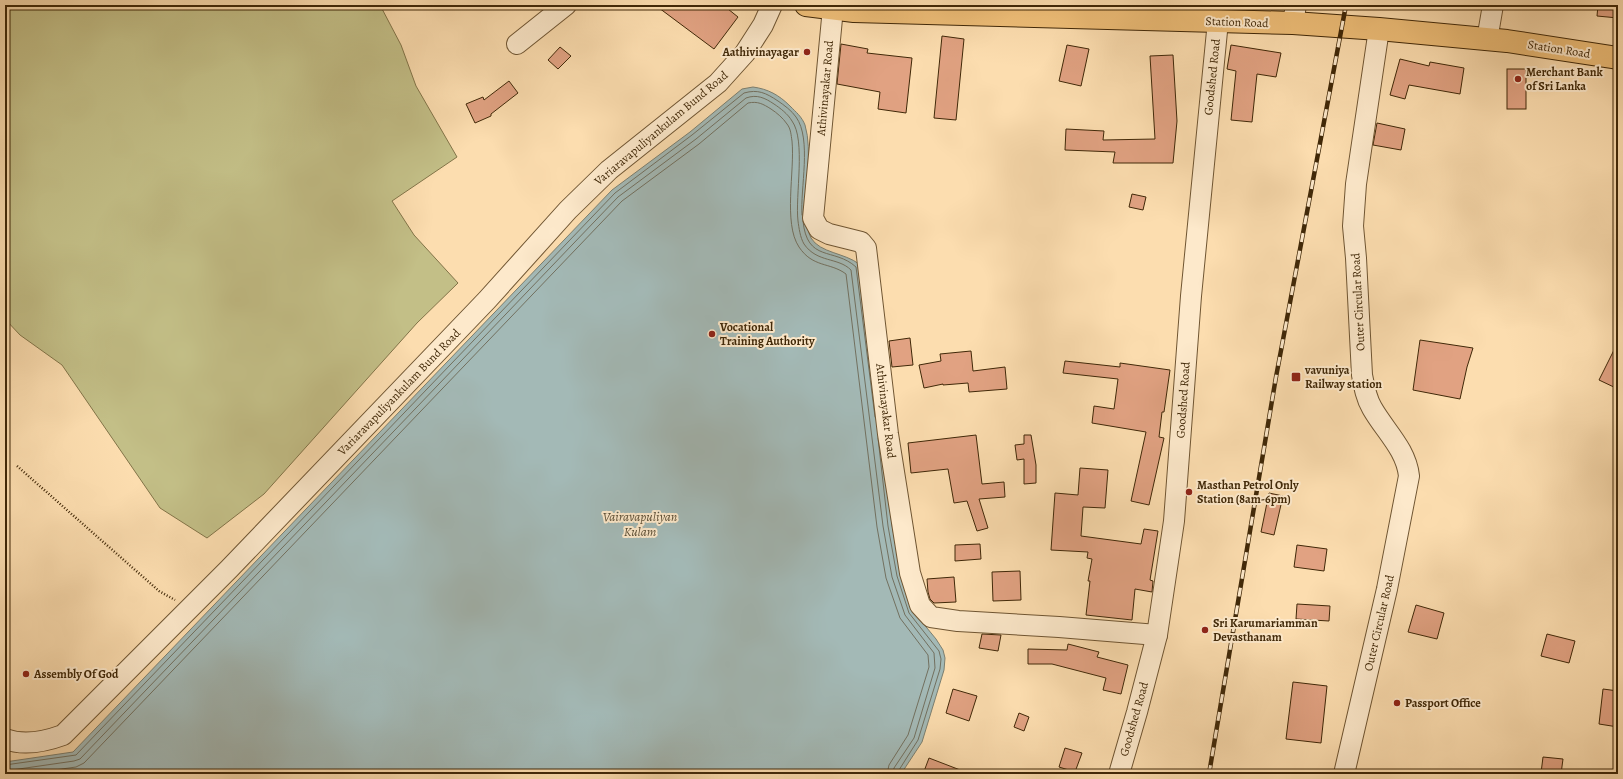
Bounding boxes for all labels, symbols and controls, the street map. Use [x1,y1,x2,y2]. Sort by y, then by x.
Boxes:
street label: Station Road [1205,13,1269,31]
street label: Station Road [1527,36,1592,62]
street label: Goodshed Road [1200,38,1224,116]
street label: Athivinayakar Road [813,39,837,137]
place label: Aathivinayagar [721,44,799,60]
marker: Aathivinayagar [802,47,812,57]
place label: Merchant Bank of Sri Lanka [1526,64,1604,94]
street label: Variaravapuliyankulam Bund Road [590,67,732,189]
marker: Merchant Bank of Sri Lanka [1513,74,1523,84]
street label: Outer Circular Road [1347,252,1369,351]
place label: Vocational Training Authority [719,319,815,349]
street label: Variaravapuliyankulam Bund Road [334,325,464,459]
marker: Vocational Training Authority [707,329,717,339]
street label: Goodshed Road [1172,361,1194,439]
street label: Athivinayakar Road [872,362,900,460]
place label: vavuniya Railway station [1304,362,1382,392]
marker: vavuniya Railway station [1290,371,1302,383]
place label: Masthan Petrol Only Station (8am-6pm) [1197,477,1299,507]
marker: Masthan Petrol Only Station (8am-6pm) [1184,487,1194,497]
water label: Vairavapuliyan Kulam [603,508,677,540]
street label: Outer Circular Road [1360,573,1398,673]
place label: Sri Karumariamman Devasthanam [1213,615,1318,645]
marker: Sri Karumariamman Devasthanam [1200,625,1210,635]
place label: Assembly Of God [33,666,119,682]
marker: Assembly Of God [21,669,31,679]
street label: Goodshed Road [1116,679,1152,758]
place label: Passport Office [1405,695,1481,711]
marker: Passport Office [1392,698,1402,708]

